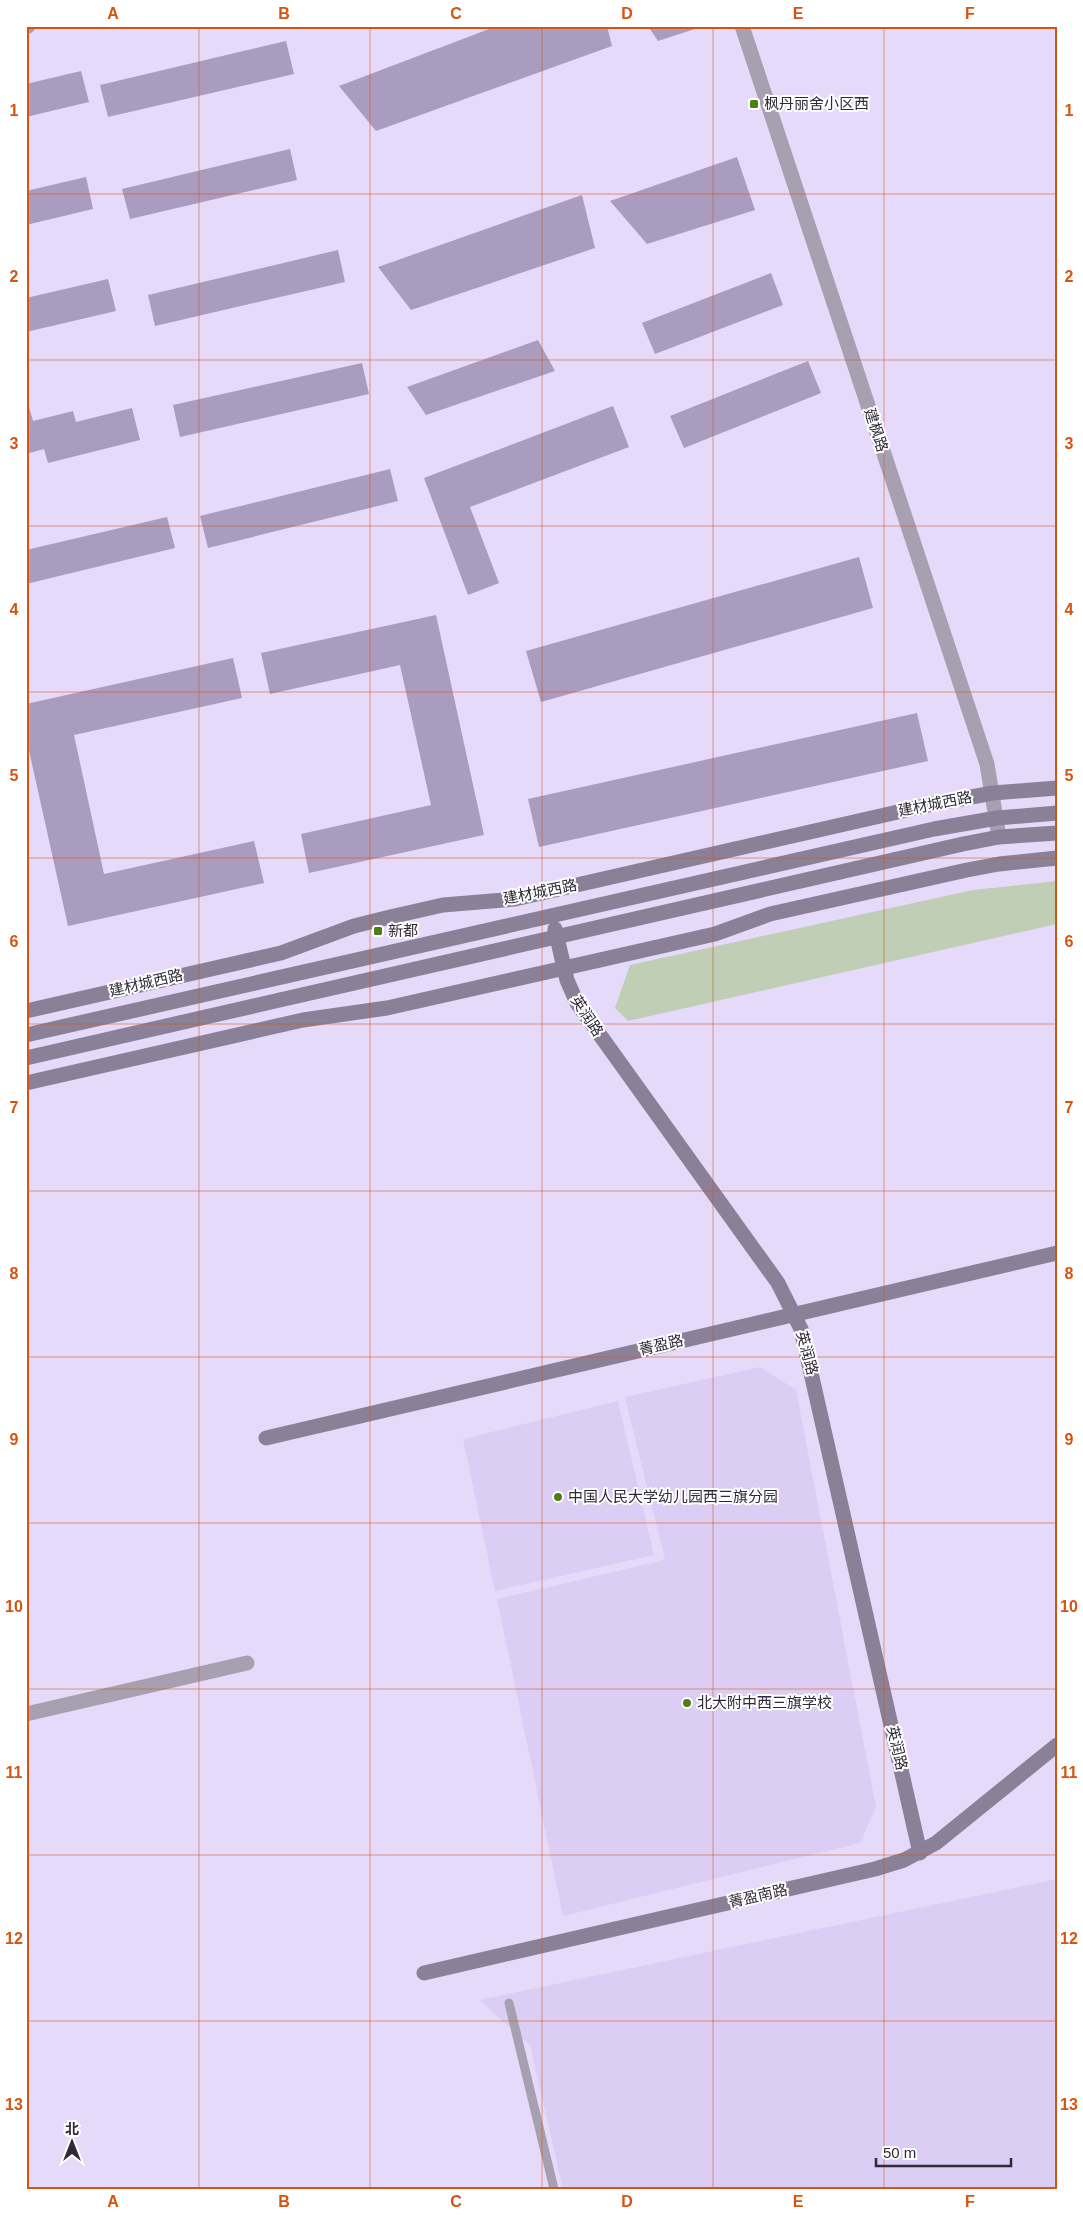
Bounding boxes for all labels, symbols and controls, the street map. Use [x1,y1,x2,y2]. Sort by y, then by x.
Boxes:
text: A [107,5,119,22]
text: B [278,5,290,22]
text: C [450,5,462,22]
text: D [621,5,633,22]
text: E [793,5,804,22]
text: F [965,5,975,22]
place label: 枫丹丽舍小区西 [764,95,869,112]
marker: 枫丹丽舍小区西 [748,98,760,110]
text: 1 [10,102,19,119]
text: 1 [1065,102,1074,119]
text: 2 [10,268,19,285]
text: 2 [1065,268,1074,285]
street label: 建枫路 [861,406,892,454]
text: 3 [10,435,19,452]
text: 3 [1065,435,1074,452]
text: 4 [10,601,19,618]
text: 4 [1065,601,1074,618]
text: 5 [10,767,19,784]
text: 5 [1065,767,1074,784]
street label: 建材城西路 [896,788,973,819]
street label: 建材城西路 [501,876,578,907]
place label: 新都 [388,922,418,939]
marker: 新都 [372,925,384,937]
text: 6 [10,933,19,950]
text: 6 [1065,933,1074,950]
street label: 建材城西路 [107,966,184,999]
street label: 英润路 [568,992,607,1039]
text: 7 [10,1099,19,1116]
text: 7 [1065,1099,1074,1116]
text: 8 [10,1265,19,1282]
text: 8 [1065,1265,1074,1282]
street label: 英润路 [793,1329,822,1377]
street label: 菁盈路 [637,1331,685,1358]
text: 9 [10,1431,19,1448]
text: 9 [1065,1431,1074,1448]
place label: 中国人民大学幼儿园西三旗分园 [568,1488,778,1505]
marker: 中国人民大学幼儿园西三旗分园 [552,1491,564,1503]
text: 10 [5,1598,23,1615]
text: 10 [1060,1598,1078,1615]
place label: 北大附中西三旗学校 [697,1694,832,1711]
marker: 北大附中西三旗学校 [681,1697,693,1709]
street label: 英润路 [884,1724,911,1772]
text: 11 [6,1764,23,1781]
text: 11 [1061,1764,1078,1781]
street label: 菁盈南路 [727,1880,789,1911]
text: 12 [5,1930,23,1947]
text: 12 [1060,1930,1078,1947]
text: 13 [5,2096,23,2113]
text: 13 [1060,2096,1078,2113]
north arrow [48,2118,98,2168]
text: 北 [65,2121,79,2137]
scale bar [876,2135,1010,2167]
text: 50 m [883,2144,916,2161]
text: A [107,2193,119,2210]
text: B [278,2193,290,2210]
text: C [450,2193,462,2210]
text: D [621,2193,633,2210]
text: E [793,2193,804,2210]
text: F [965,2193,975,2210]

